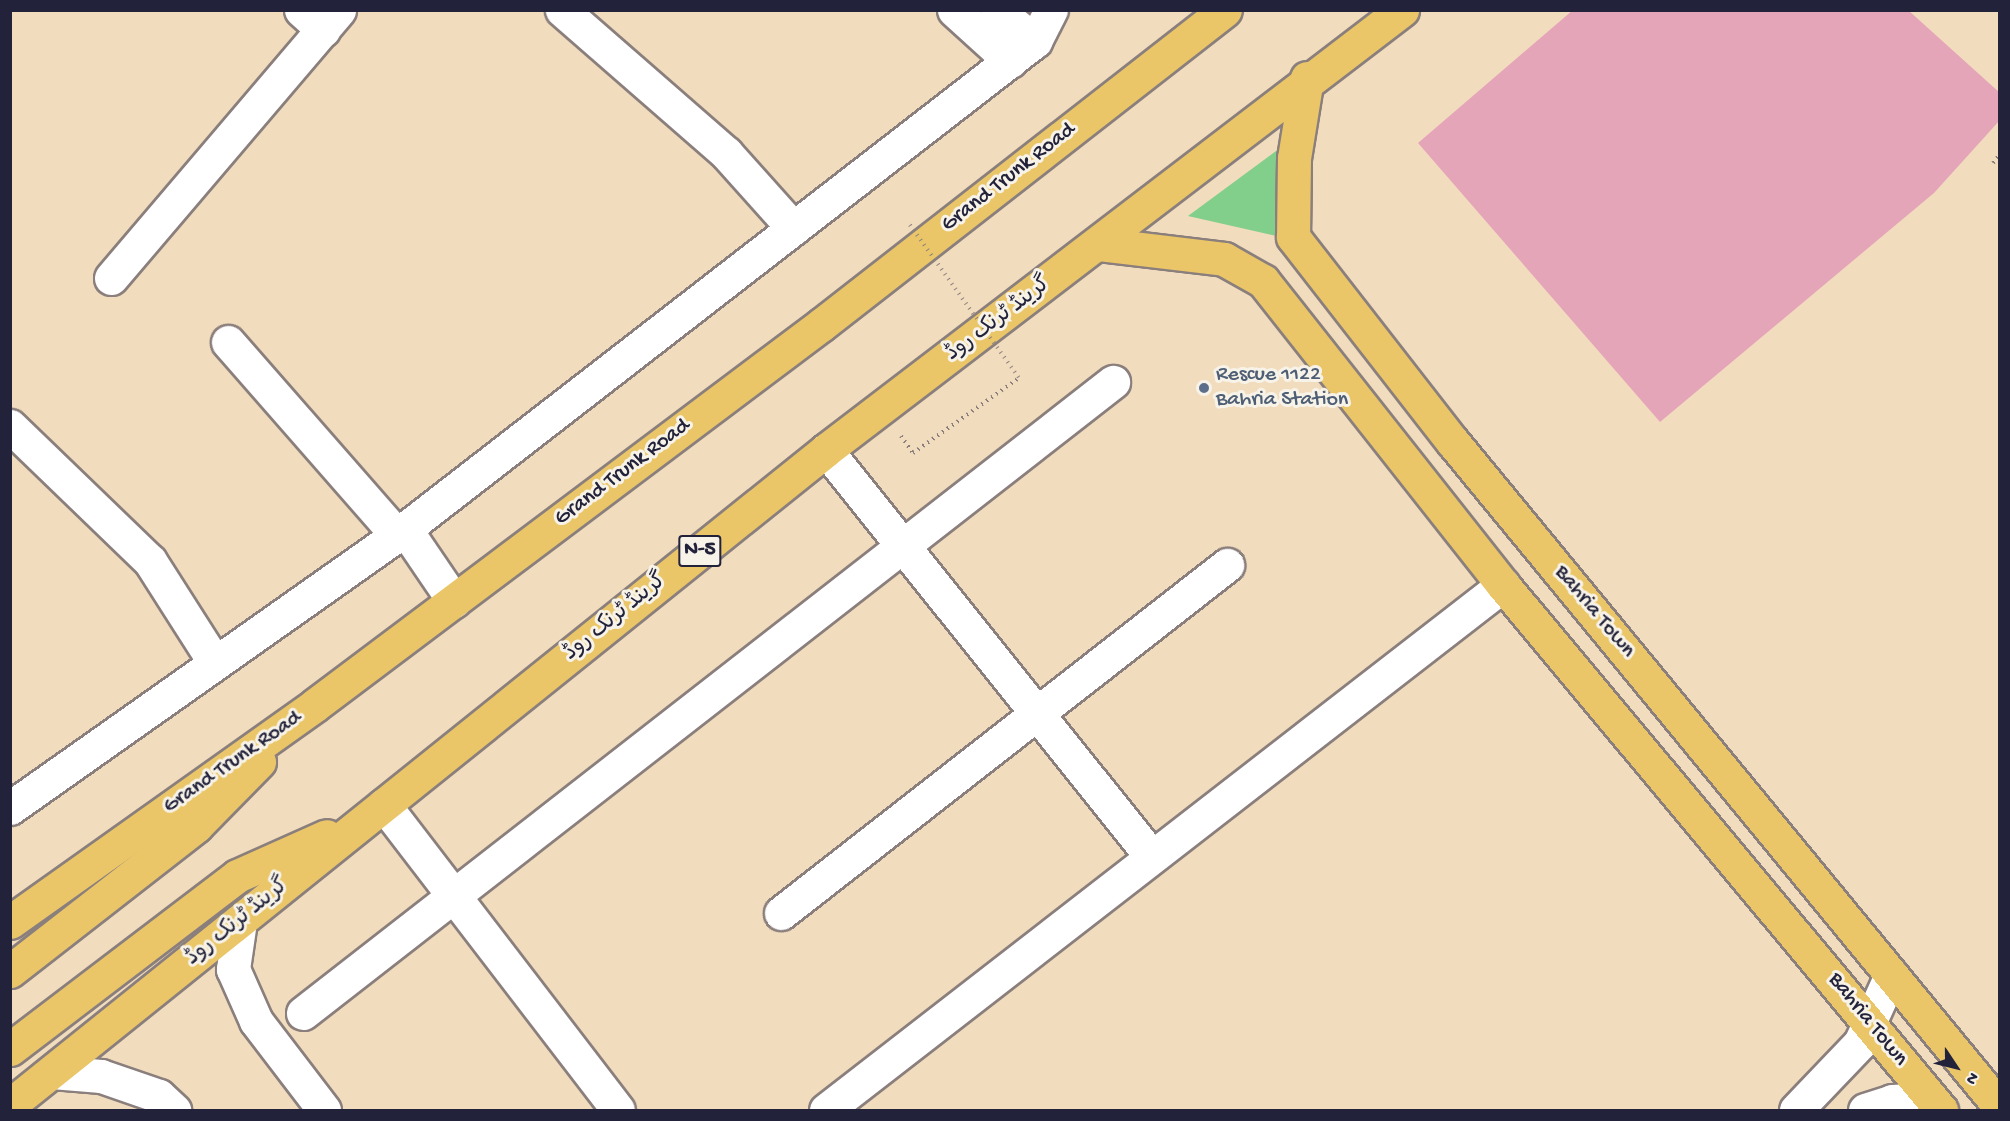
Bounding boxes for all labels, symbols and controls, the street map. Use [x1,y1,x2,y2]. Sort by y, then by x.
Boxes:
street label: Grand Trunk Road [937,118,1081,238]
street label: گرینڈ ٹرنک روڈ [941,272,1057,368]
place label: Rescue 1122 Bahria Station [1216,362,1348,414]
marker: Rescue 1122 Bahria Station [1197,381,1211,395]
street label: Grand Trunk Road [550,414,696,532]
road number: N-5 [678,533,722,569]
street label: Bahria Town [1548,560,1640,664]
street label: گرینڈ ٹرنک روڈ [559,568,673,668]
street label: Grand Trunk Road [159,706,307,820]
street label: گرینڈ ٹرنک روڈ [181,873,295,973]
street label: Bahria Town [1821,968,1913,1072]
north arrow [1926,1037,1986,1097]
text: N [1960,1068,1982,1087]

